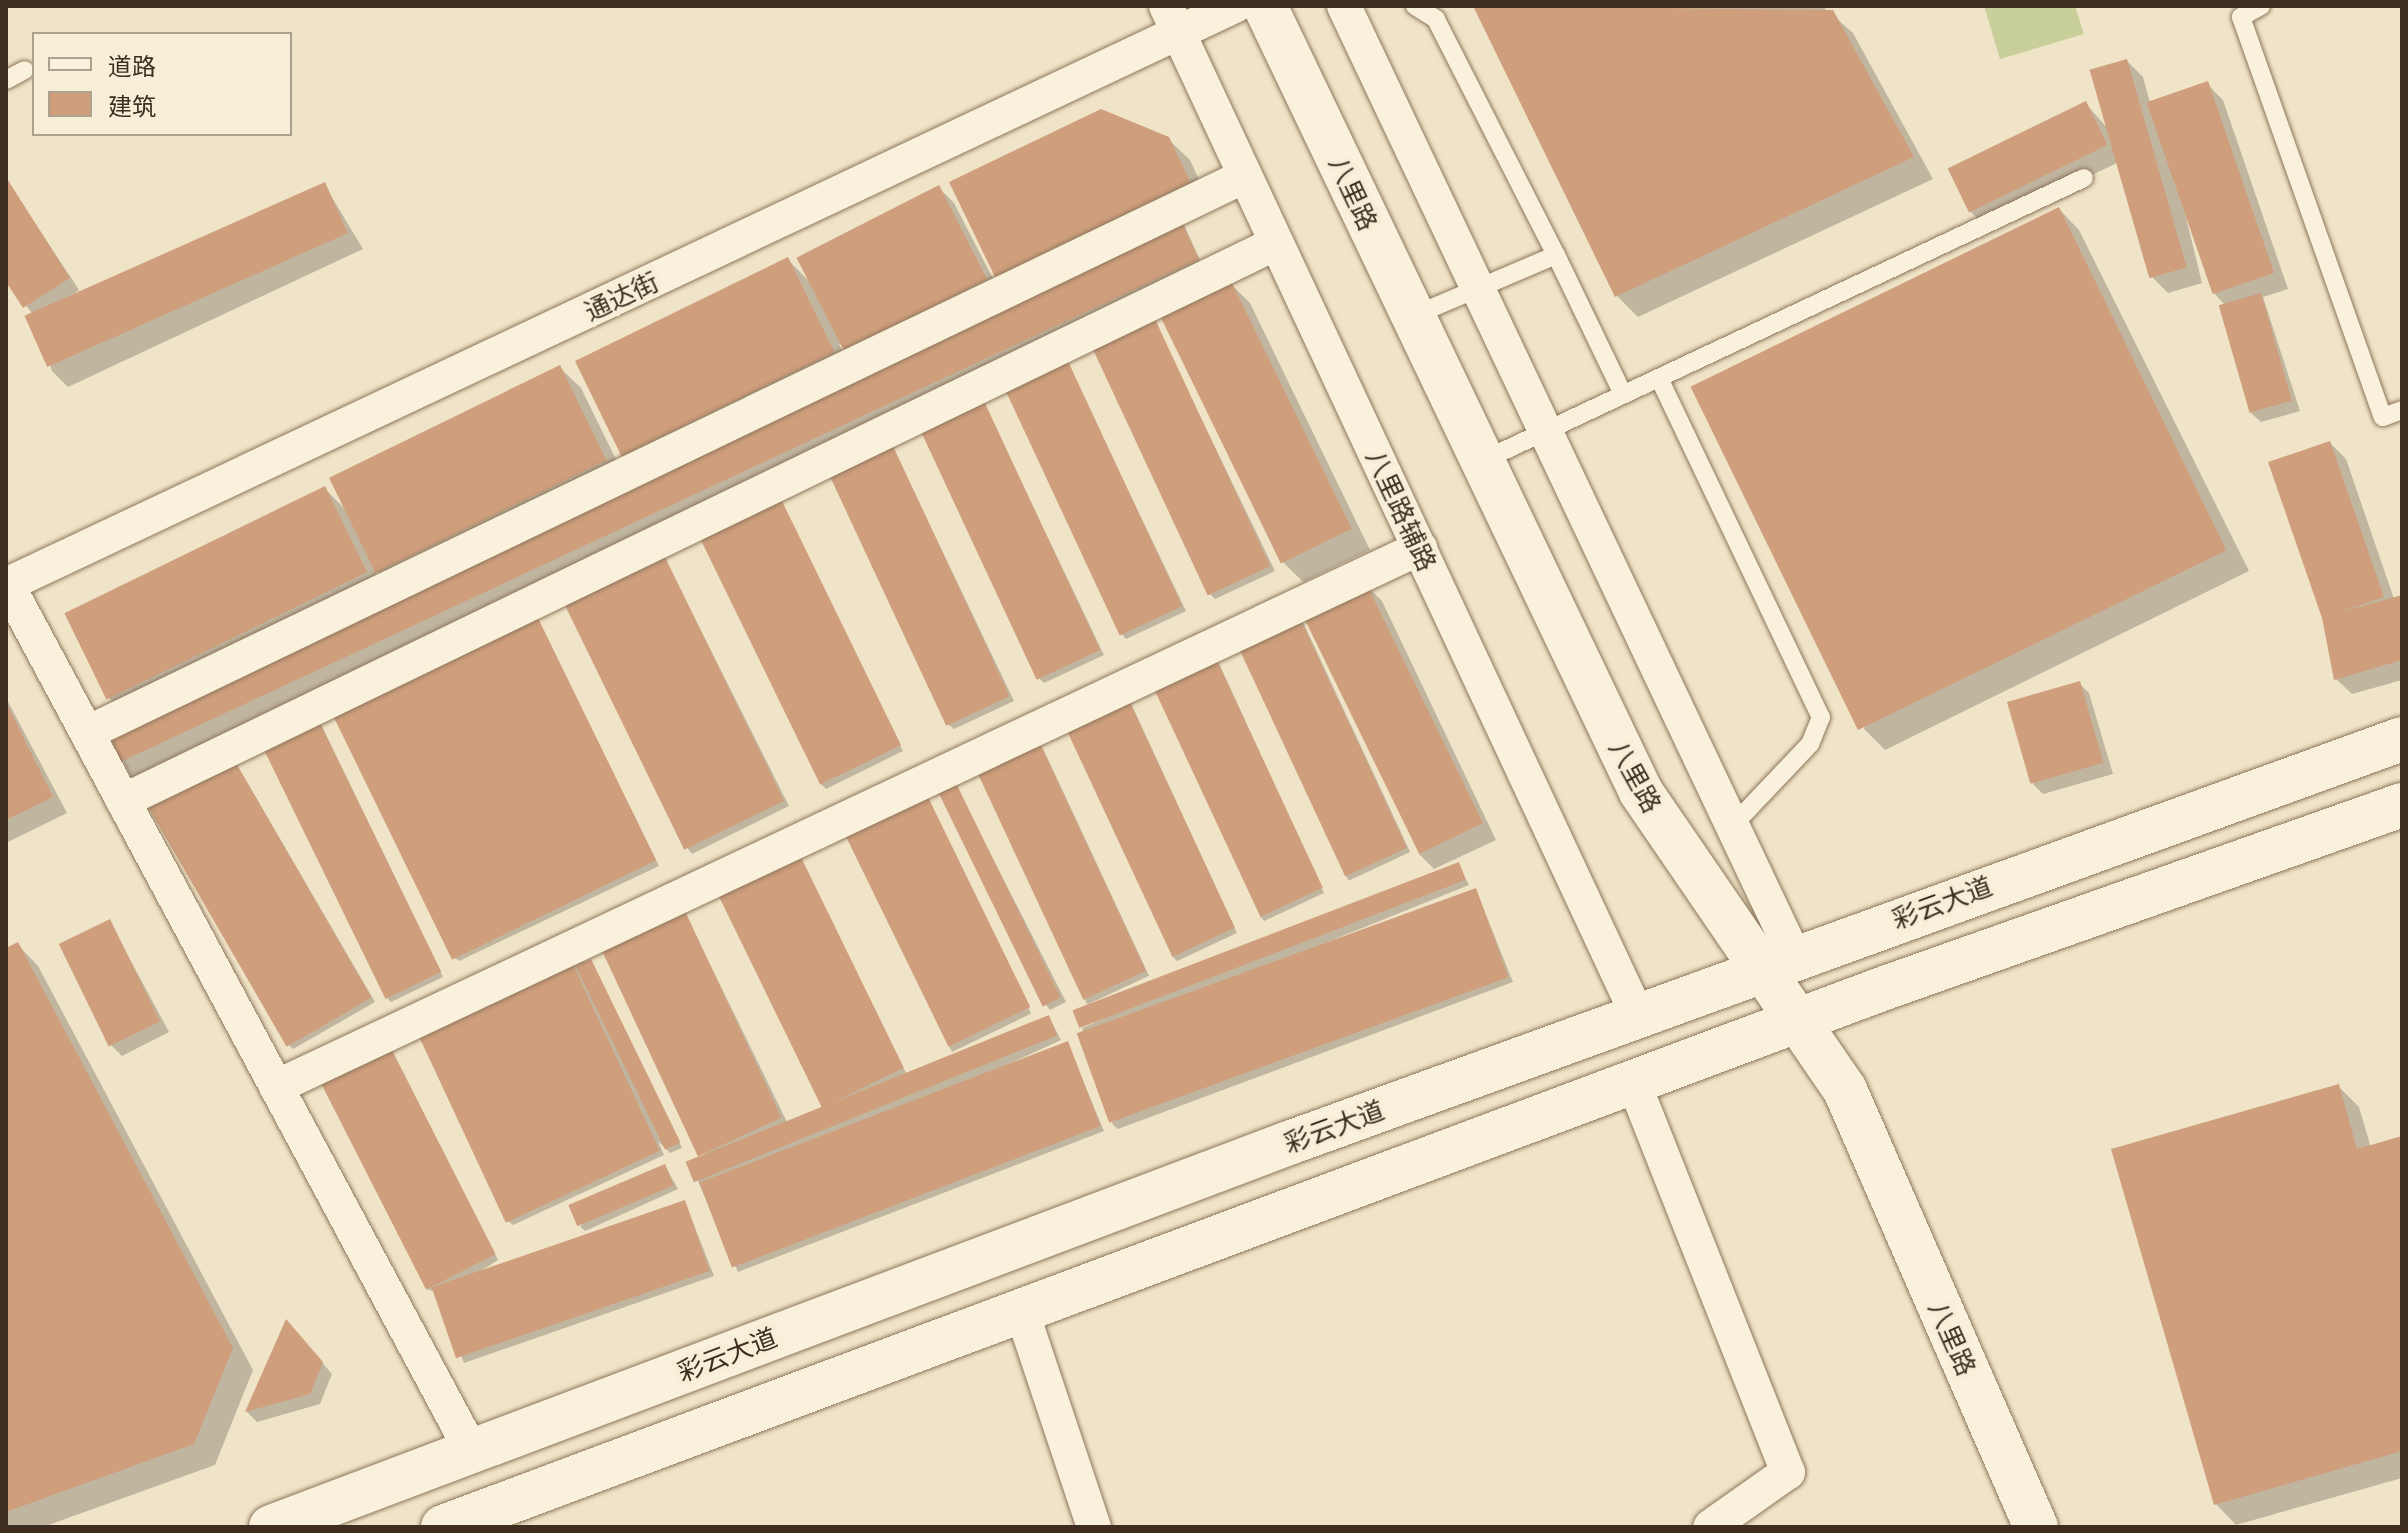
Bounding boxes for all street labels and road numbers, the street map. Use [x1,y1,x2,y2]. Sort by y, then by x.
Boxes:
street label: 八里路 [1323,151,1385,235]
street label: 通达街 [579,265,663,327]
street label: 八里路辅路 [1360,444,1444,576]
street label: 八里路 [1603,734,1669,818]
street label: 彩云大道 [1888,870,1996,934]
street label: 彩云大道 [1280,1094,1388,1158]
street label: 八里路 [1923,1296,1983,1380]
street label: 彩云大道 [673,1321,781,1387]

